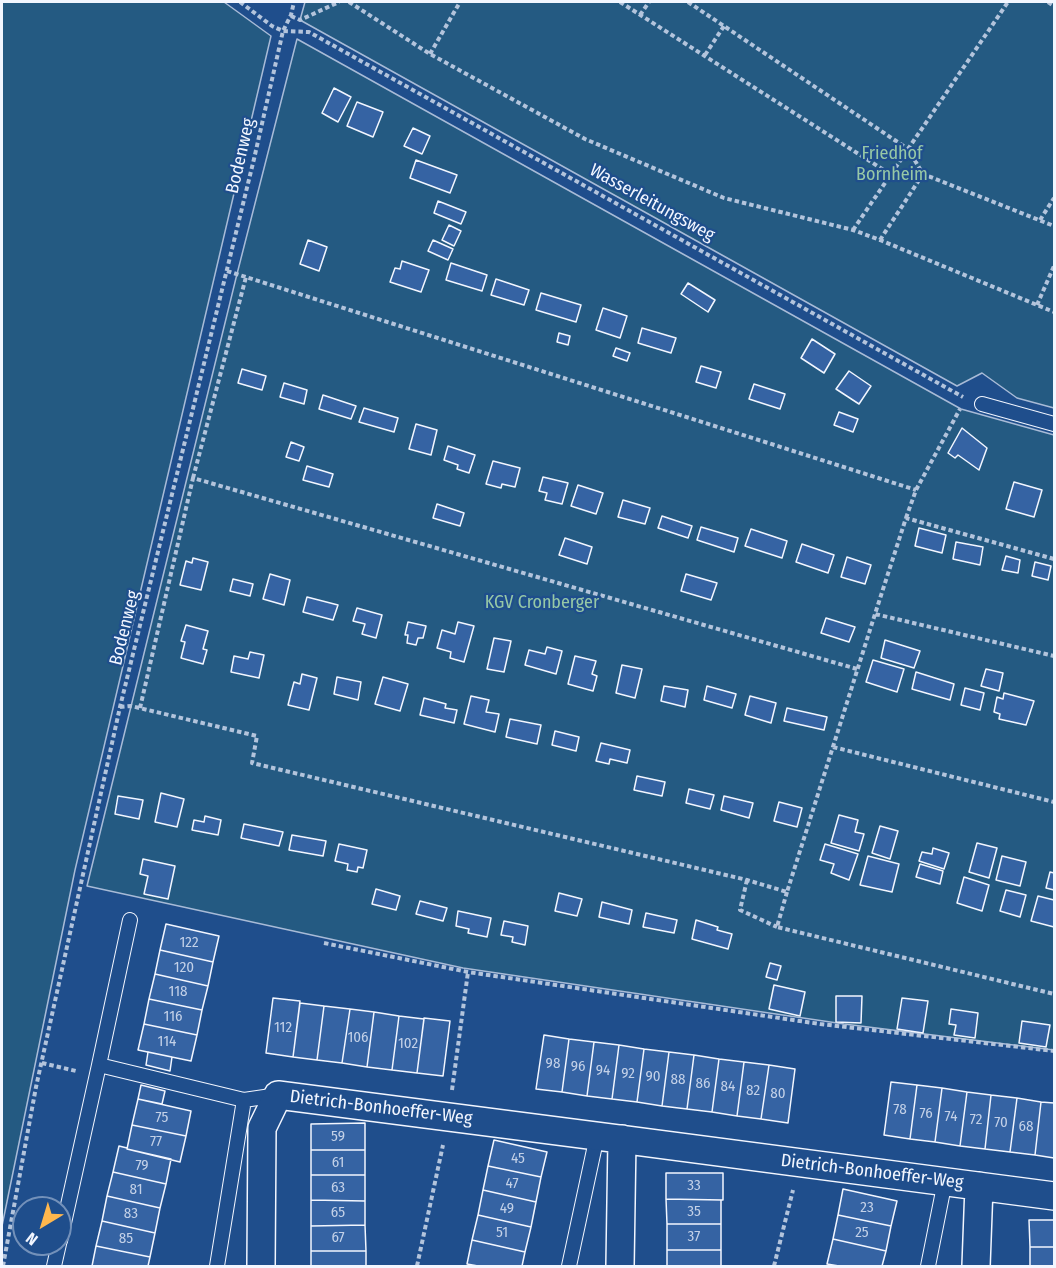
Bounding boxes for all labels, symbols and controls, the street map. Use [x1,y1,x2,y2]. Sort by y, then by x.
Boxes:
street label: Bodenweg [222,116,260,196]
park label: Friedhof Bornheim [856,143,928,186]
street label: Wasserleitungsweg [586,160,718,246]
street label: Bodenweg [105,588,145,668]
park label: KGV Cronberger [485,592,599,614]
house number: 122 [179,934,199,952]
house number: 120 [174,959,194,977]
house number: 118 [169,983,187,1001]
house number: 116 [164,1008,182,1026]
house number: 112 [274,1019,292,1037]
house number: 106 [347,1029,369,1047]
house number: 114 [158,1033,176,1051]
house number: 102 [398,1035,418,1053]
house number: 98 [546,1055,560,1073]
house number: 96 [571,1058,585,1076]
house number: 94 [596,1062,610,1080]
house number: 92 [621,1065,635,1083]
house number: 90 [645,1068,661,1086]
house number: 88 [671,1071,685,1089]
house number: 86 [696,1075,710,1093]
house number: 84 [721,1078,735,1096]
house number: 82 [746,1082,760,1100]
house number: 80 [770,1085,786,1103]
street label: Dietrich-Bonhoeffer-Weg [288,1086,474,1130]
house number: 78 [893,1101,907,1119]
house number: 76 [919,1105,933,1123]
house number: 74 [945,1108,957,1126]
house number: 75 [156,1109,168,1127]
house number: 72 [970,1111,982,1129]
house number: 70 [994,1114,1008,1132]
house number: 68 [1019,1118,1033,1136]
house number: 59 [331,1128,345,1146]
house number: 77 [150,1133,162,1151]
house number: 45 [511,1150,525,1168]
street label: Dietrich-Bonhoeffer-Weg [779,1150,965,1194]
house number: 61 [332,1154,344,1172]
house number: 79 [135,1157,149,1175]
house number: 47 [505,1175,519,1193]
house number: 33 [687,1177,701,1195]
house number: 63 [331,1179,345,1197]
house number: 81 [130,1181,142,1199]
north arrow [12,1196,72,1256]
house number: 23 [860,1199,874,1217]
house number: 49 [500,1200,514,1218]
house number: 35 [687,1203,701,1221]
house number: 65 [331,1204,345,1222]
house number: 83 [124,1205,138,1223]
house number: 51 [496,1224,508,1242]
house number: 25 [855,1224,869,1242]
house number: 37 [688,1228,700,1246]
text: N [22,1229,41,1249]
house number: 67 [331,1229,345,1247]
house number: 85 [119,1230,133,1248]

